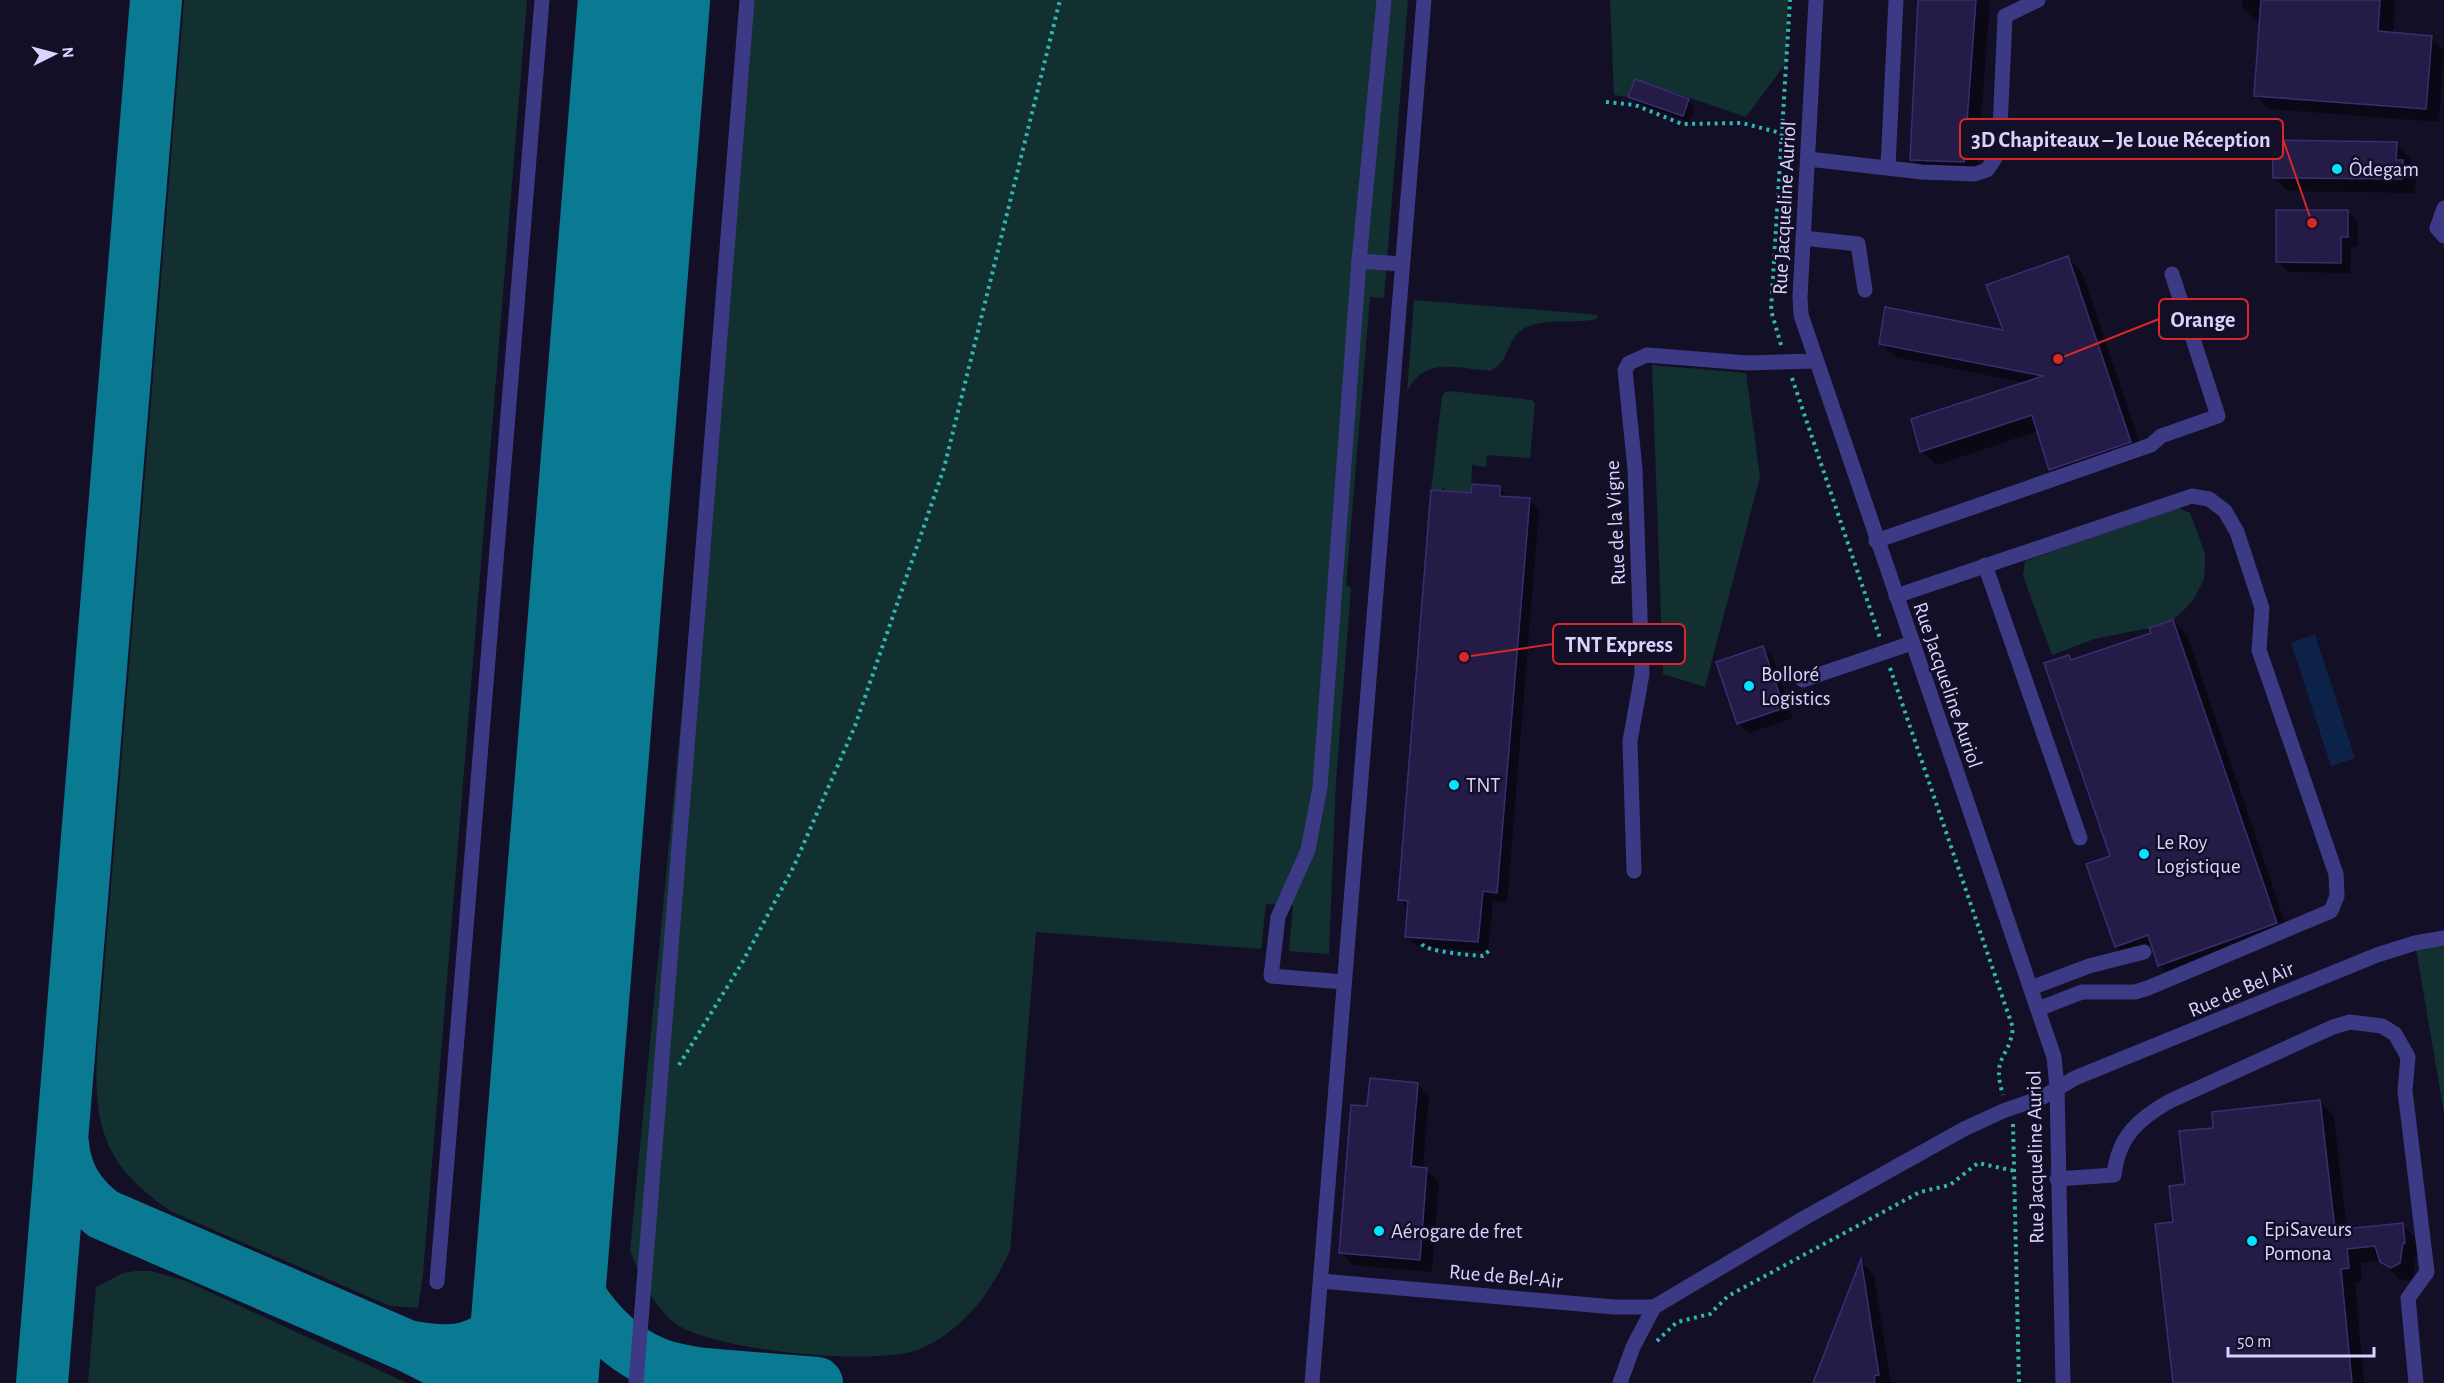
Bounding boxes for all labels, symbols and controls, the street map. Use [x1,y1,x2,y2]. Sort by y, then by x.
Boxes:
north arrow [24,24,84,84]
text: N [59,46,76,59]
callout: 3D Chapiteaux – Je Loue Réception [1960,119,2283,159]
street label: Rue Jacqueline Auriol [1769,121,1800,295]
text: 3D Chapiteaux – Je Loue Réception [1971,129,2271,151]
place label: Ôdegam [2349,157,2419,180]
marker: Ôdegam [2330,162,2344,176]
callout: Orange [2159,299,2248,339]
text: Orange [2171,309,2235,331]
street label: Rue de la Vigne [1602,460,1629,586]
street label: Rue Jacqueline Auriol [1909,600,1986,771]
callout: TNT Express [1553,624,1685,664]
text: TNT Express [1565,634,1673,656]
place label: Bolloré Logistics [1761,664,1830,709]
marker: Bolloré Logistics [1742,679,1756,693]
place label: TNT [1466,775,1501,796]
marker: TNT [1447,778,1461,792]
place label: Le Roy Logistique [2156,832,2241,877]
marker: Le Roy Logistique [2137,847,2151,861]
street label: Rue de Bel Air [2185,958,2297,1021]
street label: Rue Jacqueline Auriol [2023,1070,2048,1244]
place label: EpiSaveurs Pomona [2264,1219,2352,1264]
place label: Aérogare de fret [1391,1221,1523,1242]
marker: Aérogare de fret [1372,1224,1386,1238]
marker: EpiSaveurs Pomona [2245,1234,2259,1248]
street label: Rue de Bel-Air [1448,1261,1564,1292]
scale bar [2228,1320,2374,1358]
text: 50 m [2237,1333,2271,1351]

